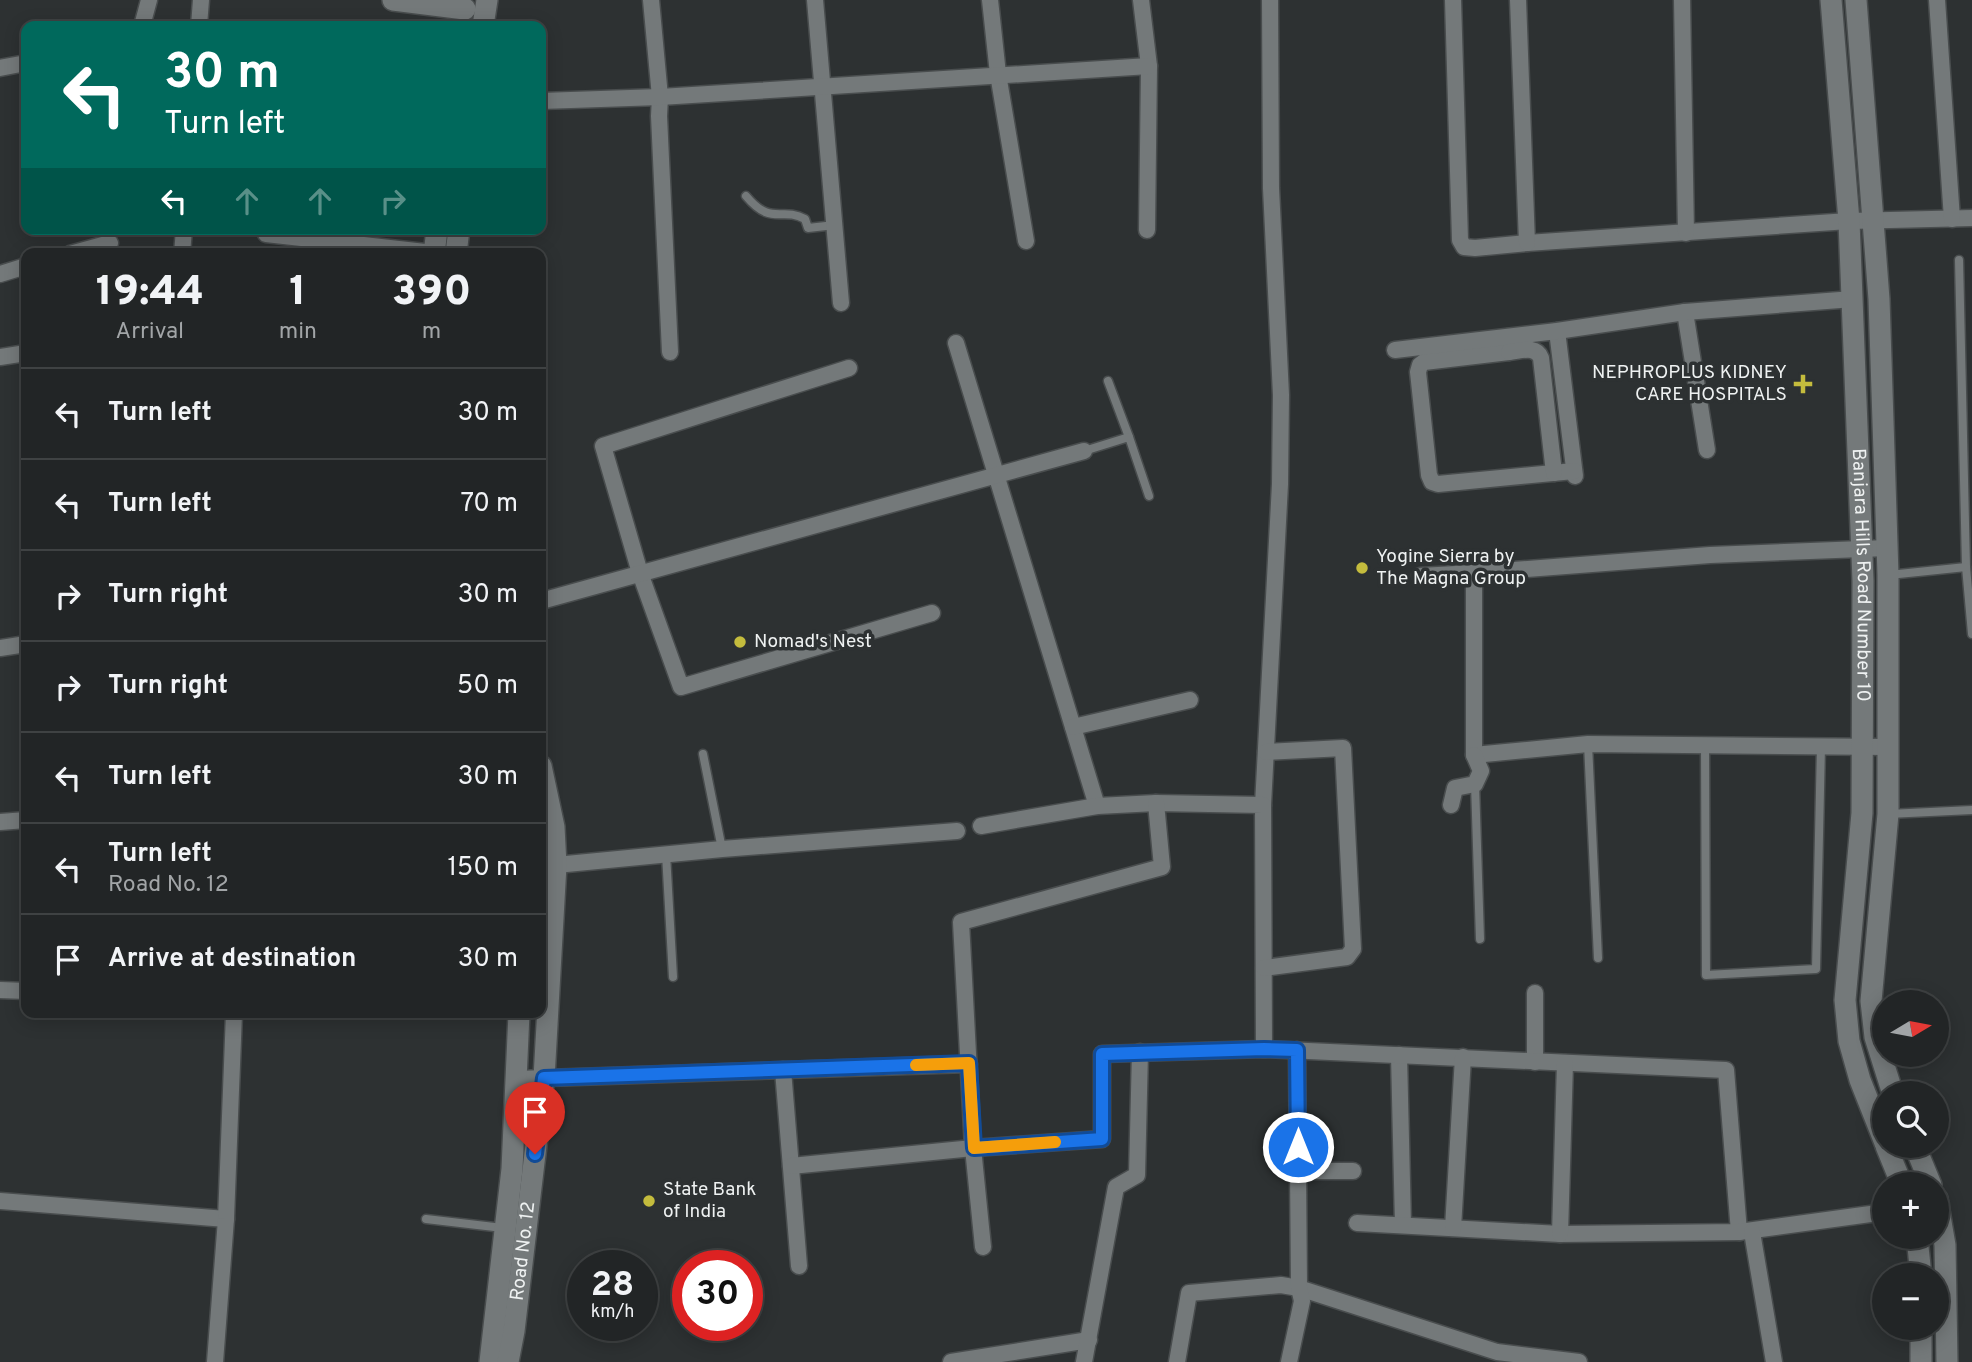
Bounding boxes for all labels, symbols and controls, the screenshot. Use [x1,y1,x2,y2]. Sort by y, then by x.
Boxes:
text: 30 m [164,44,280,106]
icon: left [49,49,140,140]
text: Turn left [164,105,285,145]
icon: left [155,182,193,220]
icon: ahead [228,182,266,220]
icon: ahead [301,182,339,220]
icon: right [374,182,412,220]
text: 19:44 [96,267,204,320]
text: 1 [289,267,306,320]
text: 390 [392,267,471,320]
text: Arrival [116,318,184,347]
text: min [279,318,317,347]
text: m [422,318,441,347]
place label: NEPHROPLUS KIDNEY CARE HOSPITALS [1592,361,1787,407]
marker: NEPHROPLUS KIDNEY CARE HOSPITALS [1793,374,1813,394]
icon: left [49,395,87,433]
text: Turn left [108,397,212,430]
text: 30 m [458,397,518,430]
street label: Banjara Hills Road Number 10 [1846,448,1875,702]
icon: left [49,486,87,524]
text: Turn left [108,488,212,521]
text: 70 m [460,488,518,521]
place label: Yogine Sierra by The Magna Group [1376,545,1526,591]
marker: Yogine Sierra by The Magna Group [1354,560,1370,576]
icon: right [49,577,87,615]
text: Turn right [108,579,228,612]
text: 30 m [458,579,518,612]
place label: Nomad's Nest [754,630,872,654]
marker: Nomad's Nest [732,634,748,650]
icon: right [49,668,87,706]
text: Turn right [108,670,228,703]
text: 50 m [457,670,518,703]
icon: left [49,759,87,797]
text: Turn left [108,761,212,794]
text: 30 m [458,761,518,794]
text: Turn left [108,838,212,871]
icon: left [49,850,87,888]
text: 150 m [447,852,518,885]
text: Road No. 12 [108,871,229,900]
icon: arrive [49,941,87,979]
text: Arrive at destination [108,943,356,976]
text: 30 m [458,943,518,976]
north arrow [1872,990,1950,1068]
map controls [1872,990,1949,1340]
button: search [1872,1081,1949,1158]
pin [505,1082,565,1154]
icon: arrive [516,1093,554,1131]
position arrow [1261,1110,1335,1184]
button: + [1872,1172,1949,1249]
place label: State Bank of India [663,1178,756,1224]
marker: State Bank of India [641,1193,657,1209]
street label: Road No. 12 [506,1200,541,1302]
speed limit sign: 30 [672,1250,763,1341]
button: − [1872,1263,1949,1340]
text: 28 [591,1264,634,1308]
text: km/h [591,1301,634,1324]

